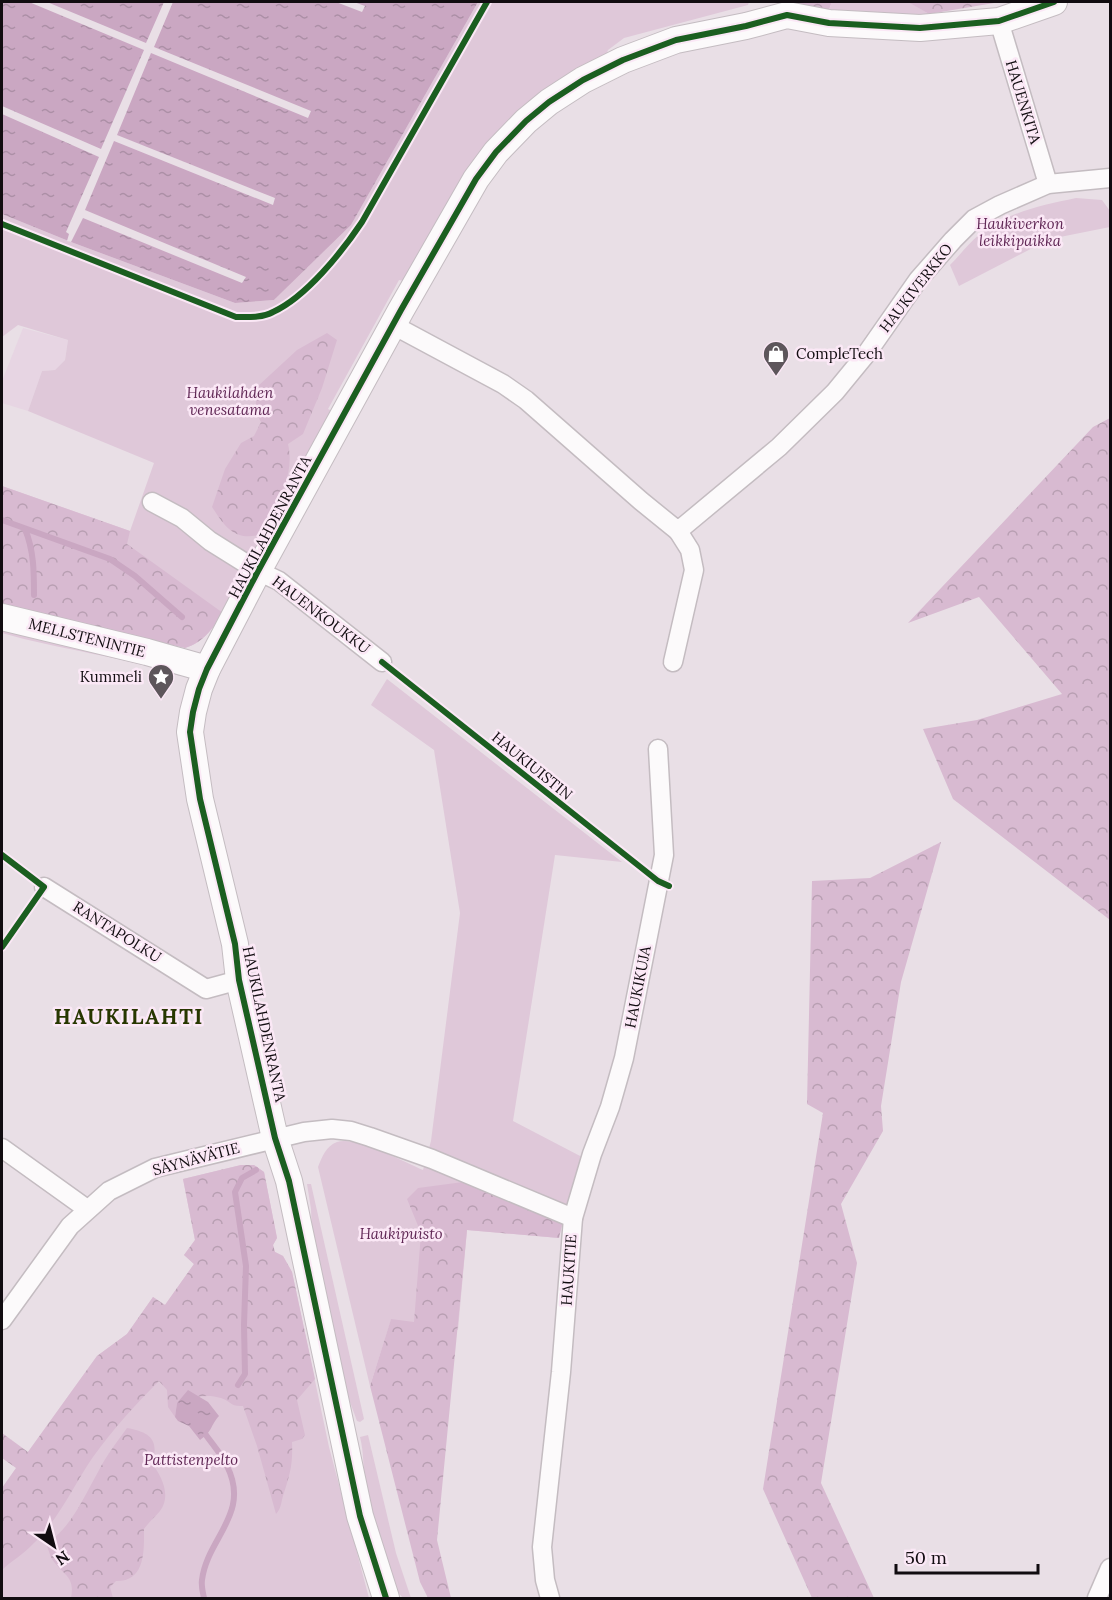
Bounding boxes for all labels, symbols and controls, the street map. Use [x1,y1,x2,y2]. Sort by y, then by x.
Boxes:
street label: HAUENKITA [1002,58,1045,147]
park label: Haukiverkon leikkipaikka [976,214,1065,250]
street label: HAUKIVERKKO [875,239,956,336]
shop icon: CompleTech [761,339,791,377]
place label: CompleTech [796,344,883,363]
park label: Haukilahden venesatama [187,383,274,419]
street label: HAUKILAHDENRANTA [224,452,315,601]
street label: HAUENKOUKKU [269,572,374,658]
street label: MELLSTENINTIE [27,614,148,661]
place icon: Kummeli [146,662,176,700]
place label: Kummeli [80,667,142,686]
street label: HAUKIUISTIN [488,727,576,804]
street label: RANTAPOLKU [70,897,165,966]
street label: HAUKILAHDENRANTA [239,944,290,1104]
street label: HAUKIKUJA [620,944,655,1030]
district label: HAUKILAHTI [54,1003,204,1030]
street label: SÄYNÄVÄTIE [150,1138,241,1179]
park label: Haukipuisto [359,1224,443,1243]
street label: HAUKITIE [557,1234,580,1306]
park label: Pattistenpelto [144,1450,238,1469]
north arrow [24,1516,84,1576]
scale bar [896,1537,1038,1575]
text: 50 m [905,1546,947,1569]
text: N [52,1547,73,1570]

